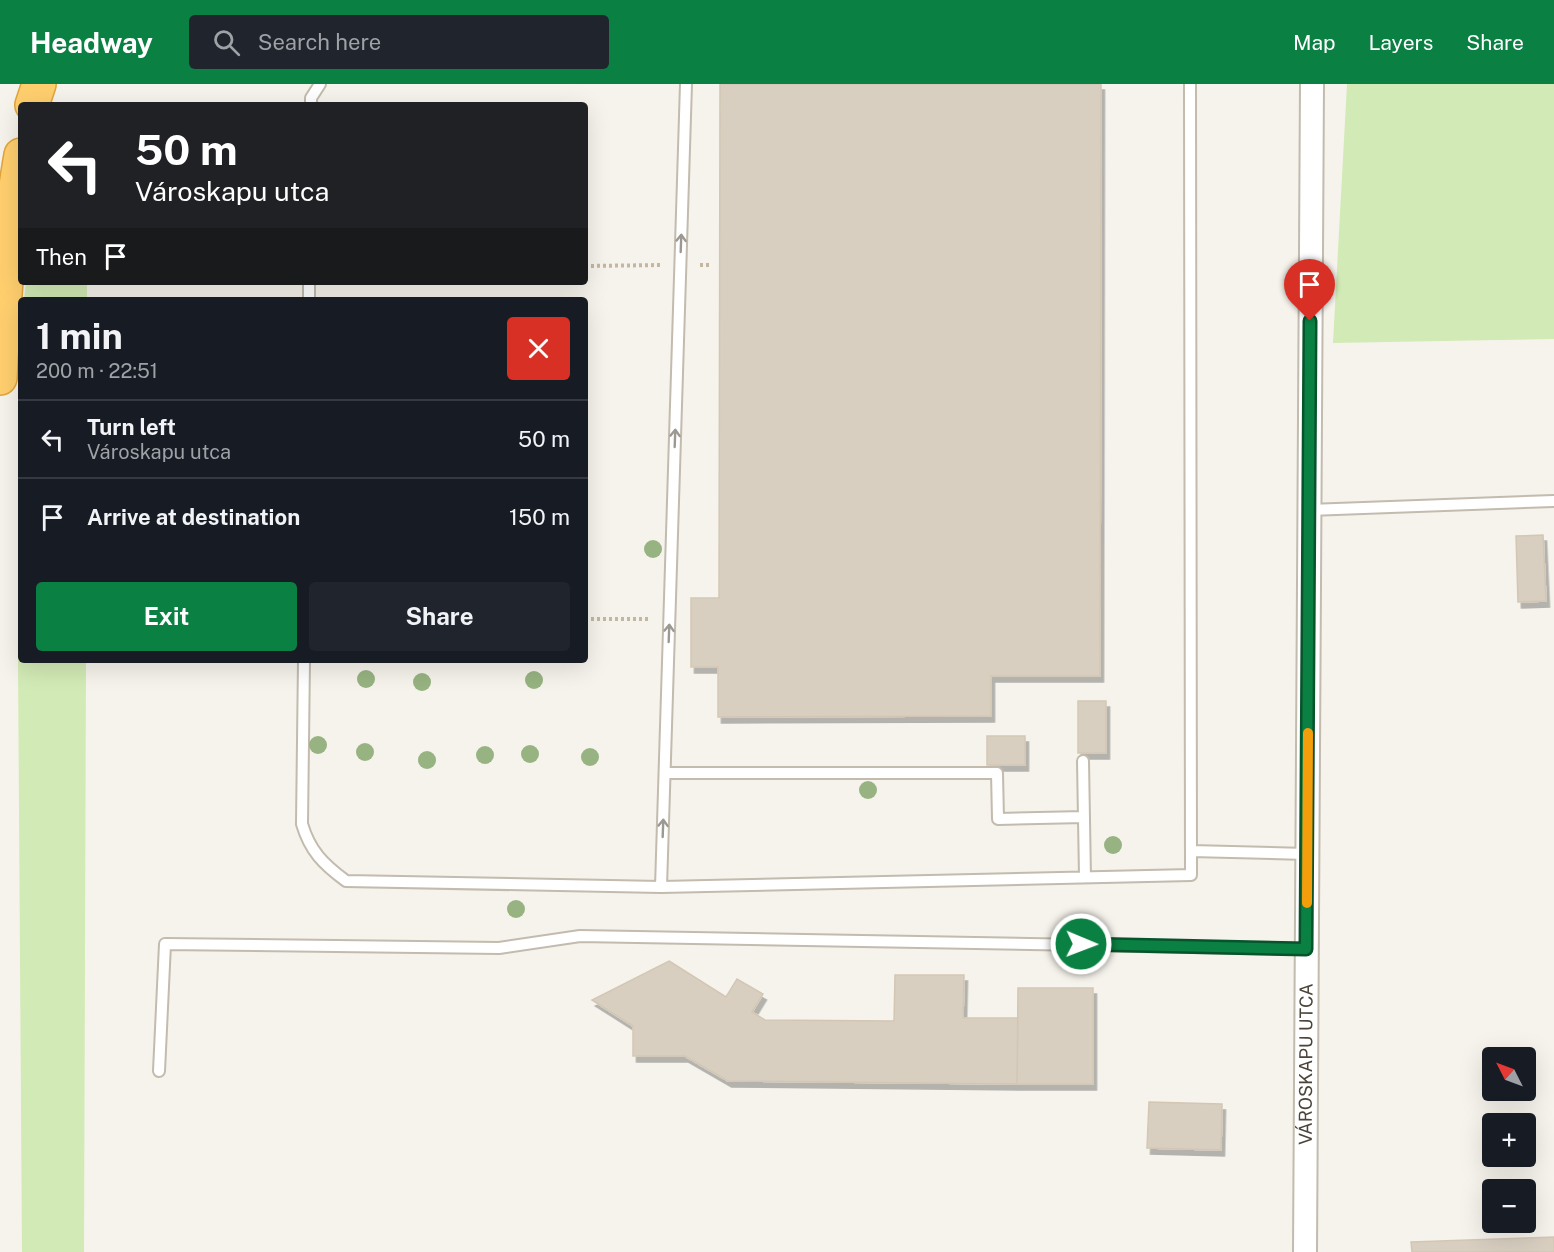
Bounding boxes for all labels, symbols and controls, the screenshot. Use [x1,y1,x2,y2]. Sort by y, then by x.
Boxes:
search box [189,15,609,69]
text: Headway [30,26,153,59]
icon: search [210,26,243,59]
text: Search here [258,29,381,55]
text: Map [1293,30,1336,55]
text: Layers [1369,30,1433,55]
text: Share [1466,30,1524,55]
text: 50 m [135,125,238,174]
icon: left [36,126,114,204]
text: Városkapu utca [135,175,329,207]
one-way arrow [675,234,687,254]
icon: arrive [99,240,132,273]
text: Then [36,244,87,270]
pin [1284,259,1335,321]
icon: arrive [1293,268,1326,301]
text: 1 min [36,315,123,357]
button: close [507,317,570,380]
text: 200 m · 22:51 [36,359,158,383]
text: Turn left [87,414,176,440]
icon: left [36,423,69,456]
text: 50 m [518,426,570,452]
one-way arrow [669,429,681,449]
text: Városkapu utca [87,440,231,464]
icon: arrive [36,501,69,534]
text: Arrive at destination [87,504,300,530]
text: 150 m [509,504,570,530]
button: Exit [36,582,297,651]
button: Share [309,582,570,651]
one-way arrow [663,624,675,644]
one-way arrow [657,819,669,839]
position arrow [1049,912,1113,976]
street label: VÁROSKAPU UTCA [1294,983,1317,1145]
north arrow [1482,1047,1536,1101]
map controls [1482,1047,1536,1233]
button: + [1482,1113,1536,1167]
button: − [1482,1179,1536,1233]

